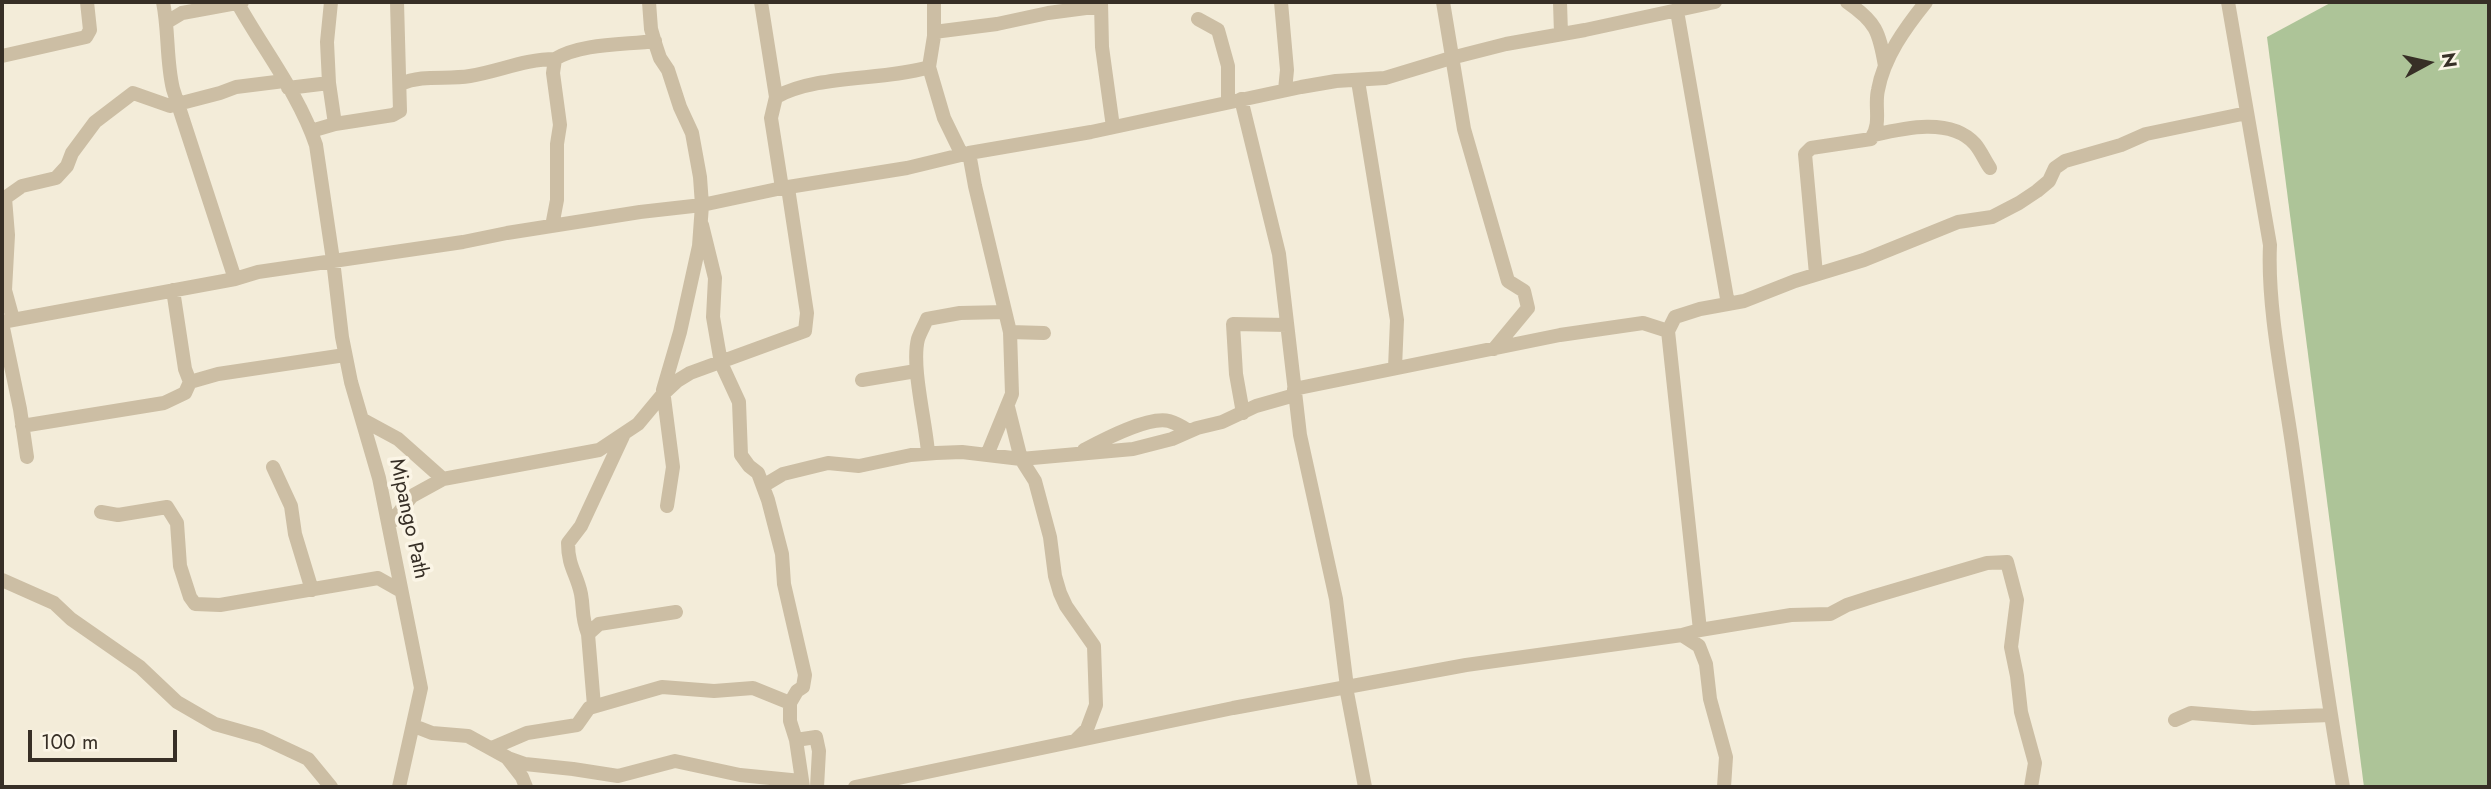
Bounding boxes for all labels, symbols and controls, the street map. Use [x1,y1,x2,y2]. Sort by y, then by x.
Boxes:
north arrow [2393,28,2463,98]
text: N [2435,51,2464,69]
street label: Mipango Path [383,457,433,581]
scale bar [32,716,180,760]
text: 100 m [41,727,98,757]

